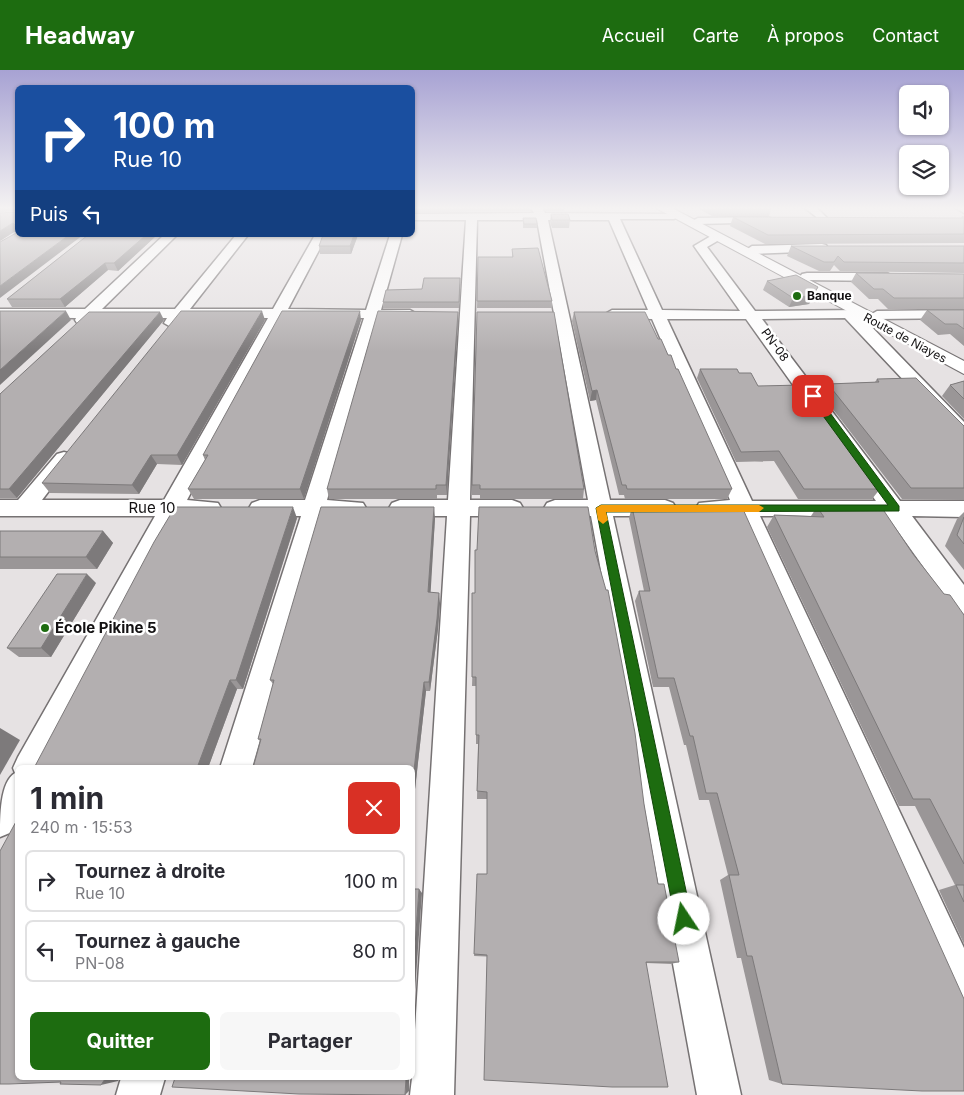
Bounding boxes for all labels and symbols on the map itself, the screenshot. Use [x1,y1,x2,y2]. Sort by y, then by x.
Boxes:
place label: Banque [807,288,852,303]
marker: Banque [791,290,803,302]
street label: Route de Niayes [861,309,949,366]
street label: PN-08 [758,325,792,364]
pin [792,375,834,417]
street label: Rue 10 [128,498,176,517]
place label: École Pikine 5 [55,618,157,637]
marker: École Pikine 5 [39,622,51,634]
position arrow [657,892,709,944]

